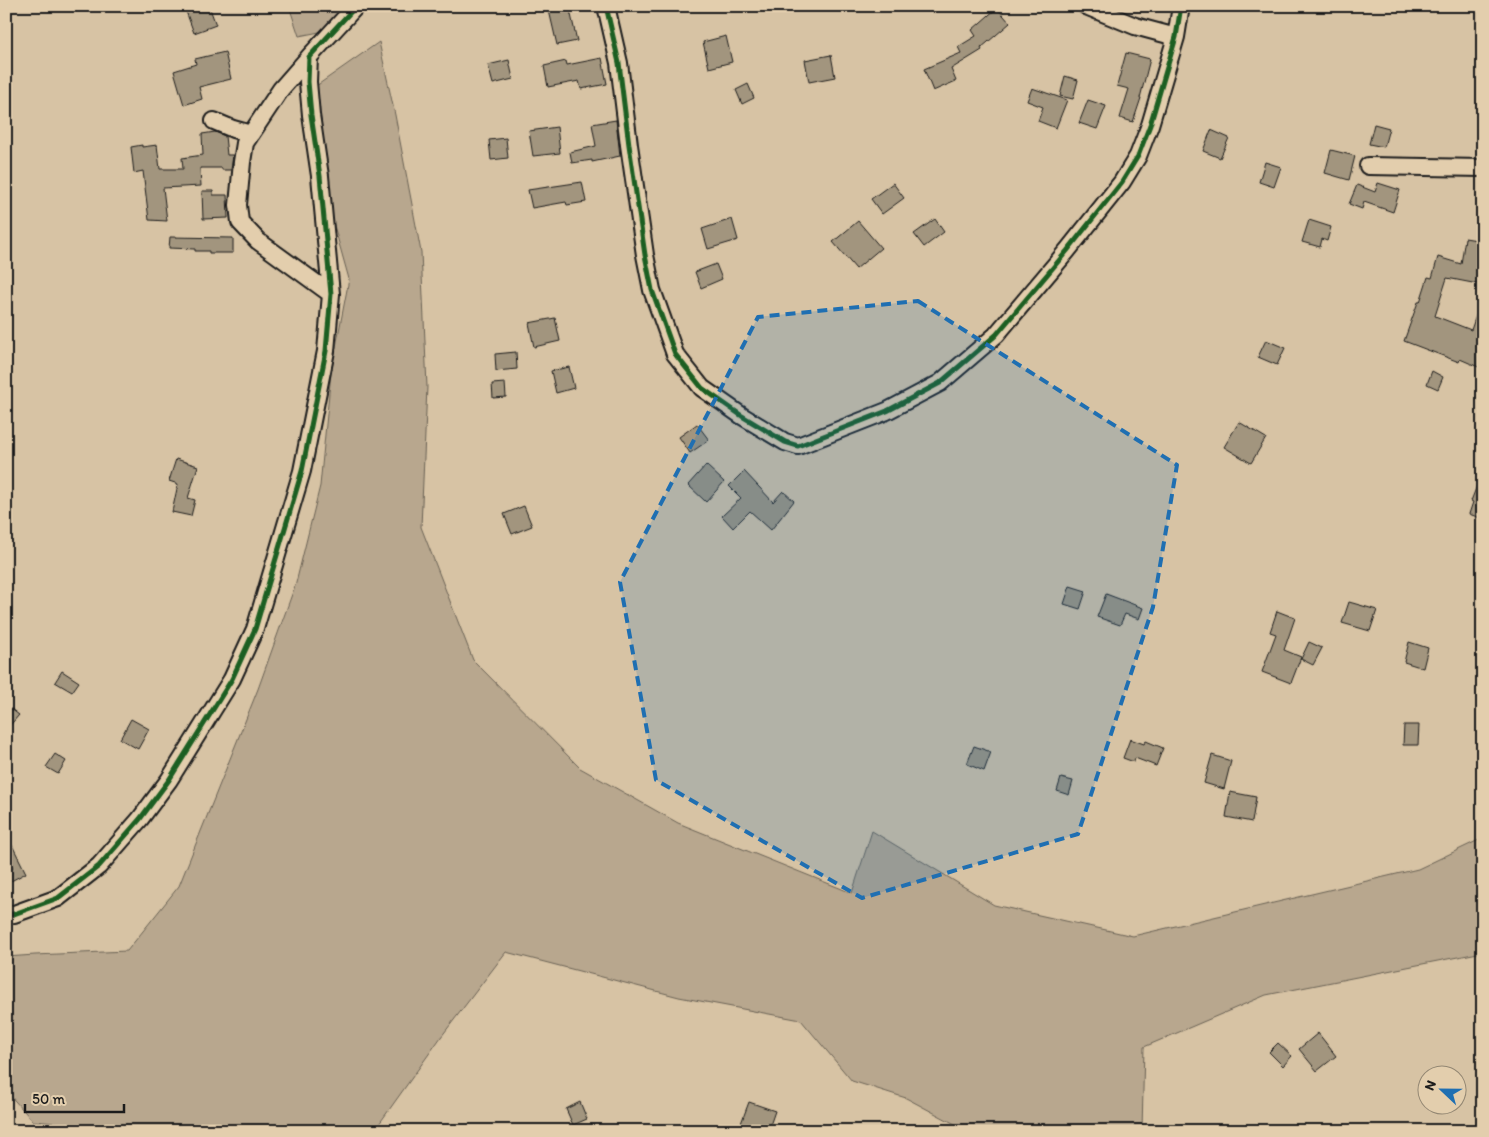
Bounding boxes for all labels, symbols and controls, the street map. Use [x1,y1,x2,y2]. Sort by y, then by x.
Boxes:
north arrow [1416,1064,1466,1114]
text: N [1421,1078,1440,1093]
scale bar [25,1082,124,1114]
text: 50 m [32,1090,65,1108]

